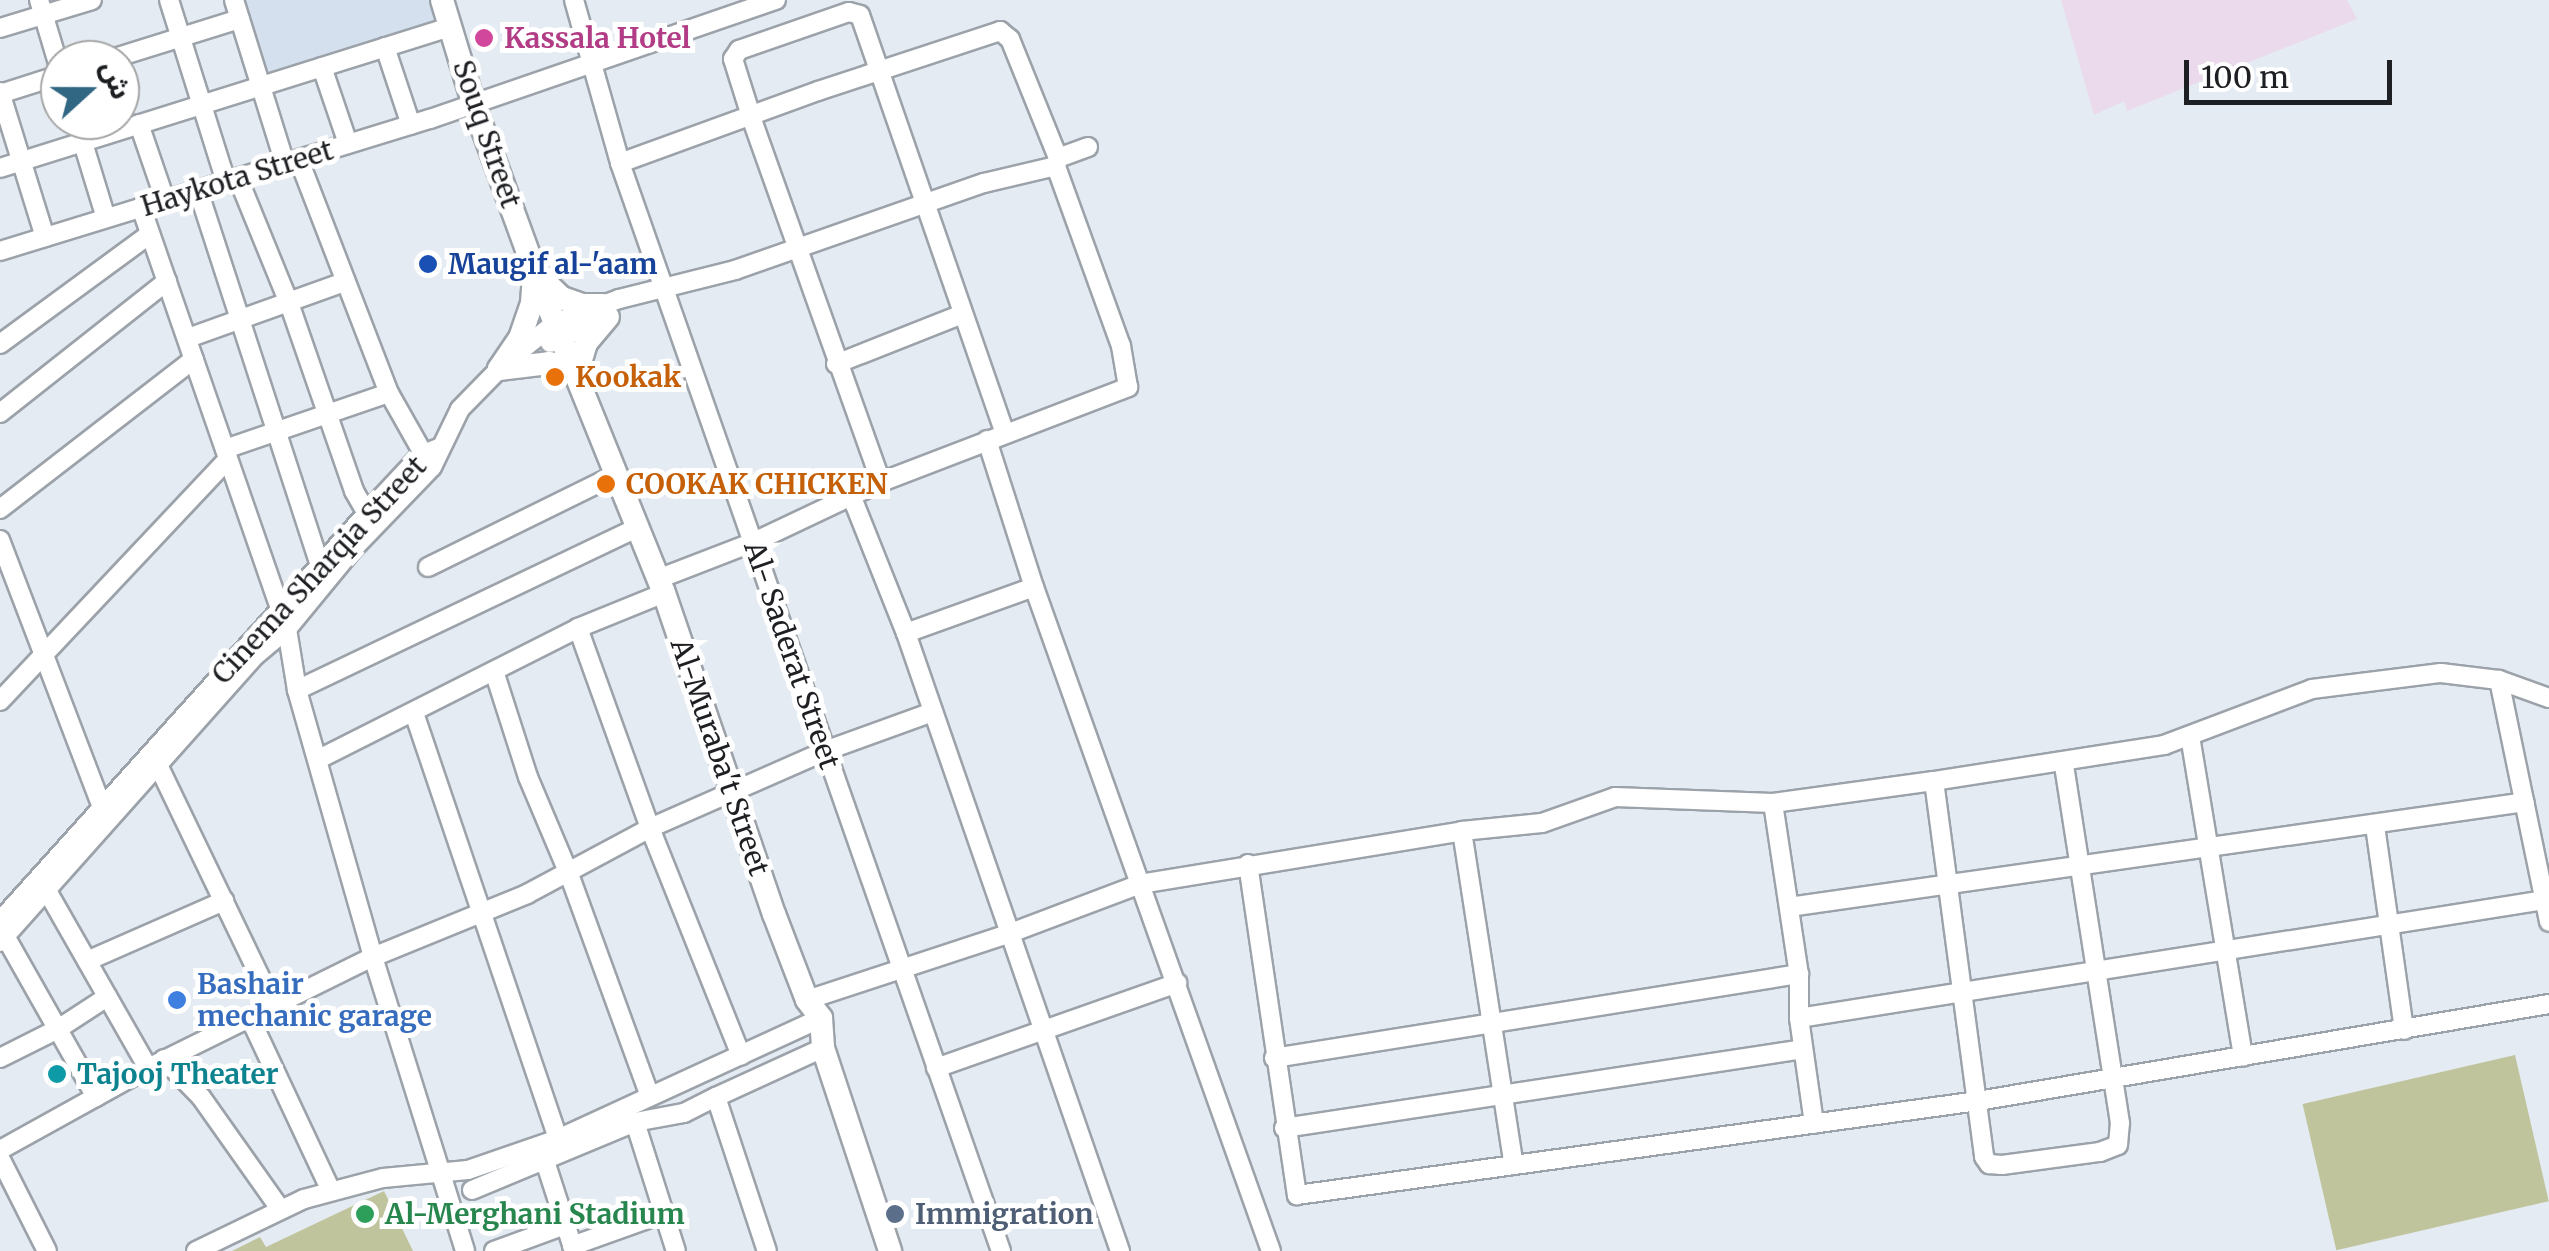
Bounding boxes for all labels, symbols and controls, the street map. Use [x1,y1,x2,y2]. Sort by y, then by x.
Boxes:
place label: Kassala Hotel [504,21,691,55]
marker: Kassala Hotel [473,27,495,49]
north arrow [40,40,140,140]
scale bar [2189,40,2396,102]
text: ش [92,56,140,104]
street label: Souq Street [446,56,528,212]
text: 100 m [2201,58,2289,96]
street label: Haykota Street [137,133,337,223]
place label: Maugif al-'aam [448,247,657,281]
marker: Maugif al-'aam [417,253,439,275]
place label: Kookak [575,360,681,394]
marker: Kookak [544,366,566,388]
street label: Cinema Sharqia Street [205,449,433,691]
place label: COOKAK CHICKEN [626,467,888,501]
marker: COOKAK CHICKEN [595,473,617,495]
street label: Al- Saderat Street [737,537,847,773]
street label: Al-Muraba't Street [664,634,776,880]
place label: Bashair mechanic garage [197,967,432,1033]
marker: Bashair mechanic garage [166,989,188,1011]
place label: Tajooj Theater [77,1057,279,1091]
marker: Tajooj Theater [46,1063,68,1085]
place label: Al-Merghani Stadium [385,1197,685,1231]
place label: Immigration [915,1197,1094,1231]
marker: Al-Merghani Stadium [354,1203,376,1225]
marker: Immigration [884,1203,906,1225]

